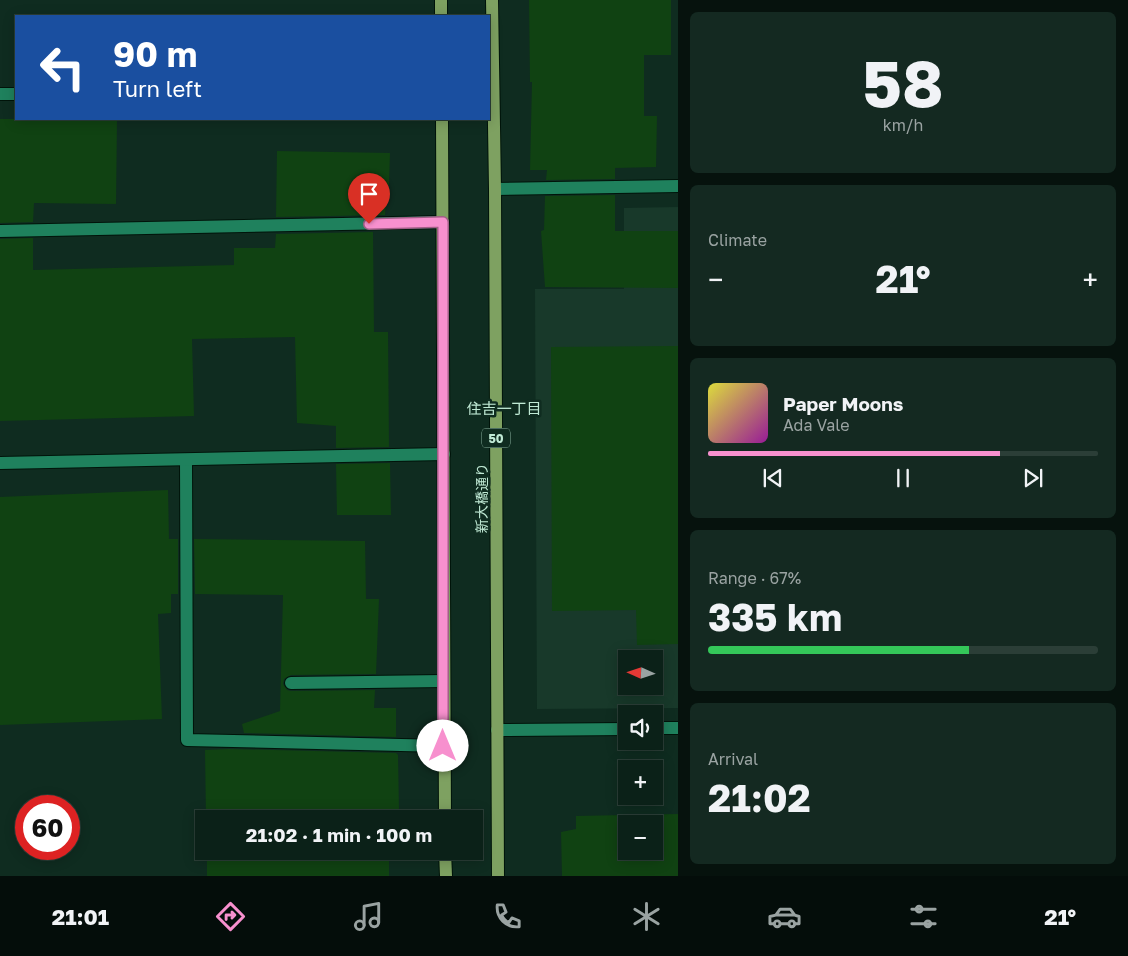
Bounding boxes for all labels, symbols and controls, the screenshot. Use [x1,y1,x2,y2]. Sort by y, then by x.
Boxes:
text: 90 m [113,33,197,75]
icon: left [30,35,95,100]
text: 58 [862,43,944,121]
text: Turn left [113,75,202,102]
text: km/h [883,115,923,135]
pin [348,173,390,224]
icon: arrive [355,180,383,208]
text: Climate [708,230,767,250]
text: 21° [876,256,931,301]
text: − [708,263,723,296]
text: + [1083,263,1098,296]
text: Paper Moons [783,392,903,415]
district label: 住吉一丁目 [466,399,542,417]
text: Ada Vale [783,415,849,435]
road number: 50 [482,428,510,448]
street label: 新大橋通り [473,463,490,533]
icon: previous [759,464,787,492]
icon: pause [889,464,917,492]
icon: next [1019,464,1047,492]
text: Range · 67% [708,568,801,588]
text: 335 km [708,594,842,639]
north arrow [618,650,662,695]
map controls [618,650,663,860]
button: sound [618,705,663,750]
position arrow [416,719,468,771]
text: Arrival [708,749,758,769]
button: + [618,760,663,805]
text: 21:02 [708,775,811,820]
speed limit sign: 60 [15,795,80,860]
button: − [618,815,663,860]
text: 21:02 · 1 min · 100 m [246,823,432,846]
icon: directions [213,899,248,934]
icon: music [351,899,386,934]
icon: phone [490,899,525,934]
icon: climate [629,899,664,934]
icon: car [767,899,802,934]
icon: filters [906,899,941,934]
text: 21:01 [52,903,109,930]
text: 21° [1044,903,1076,930]

